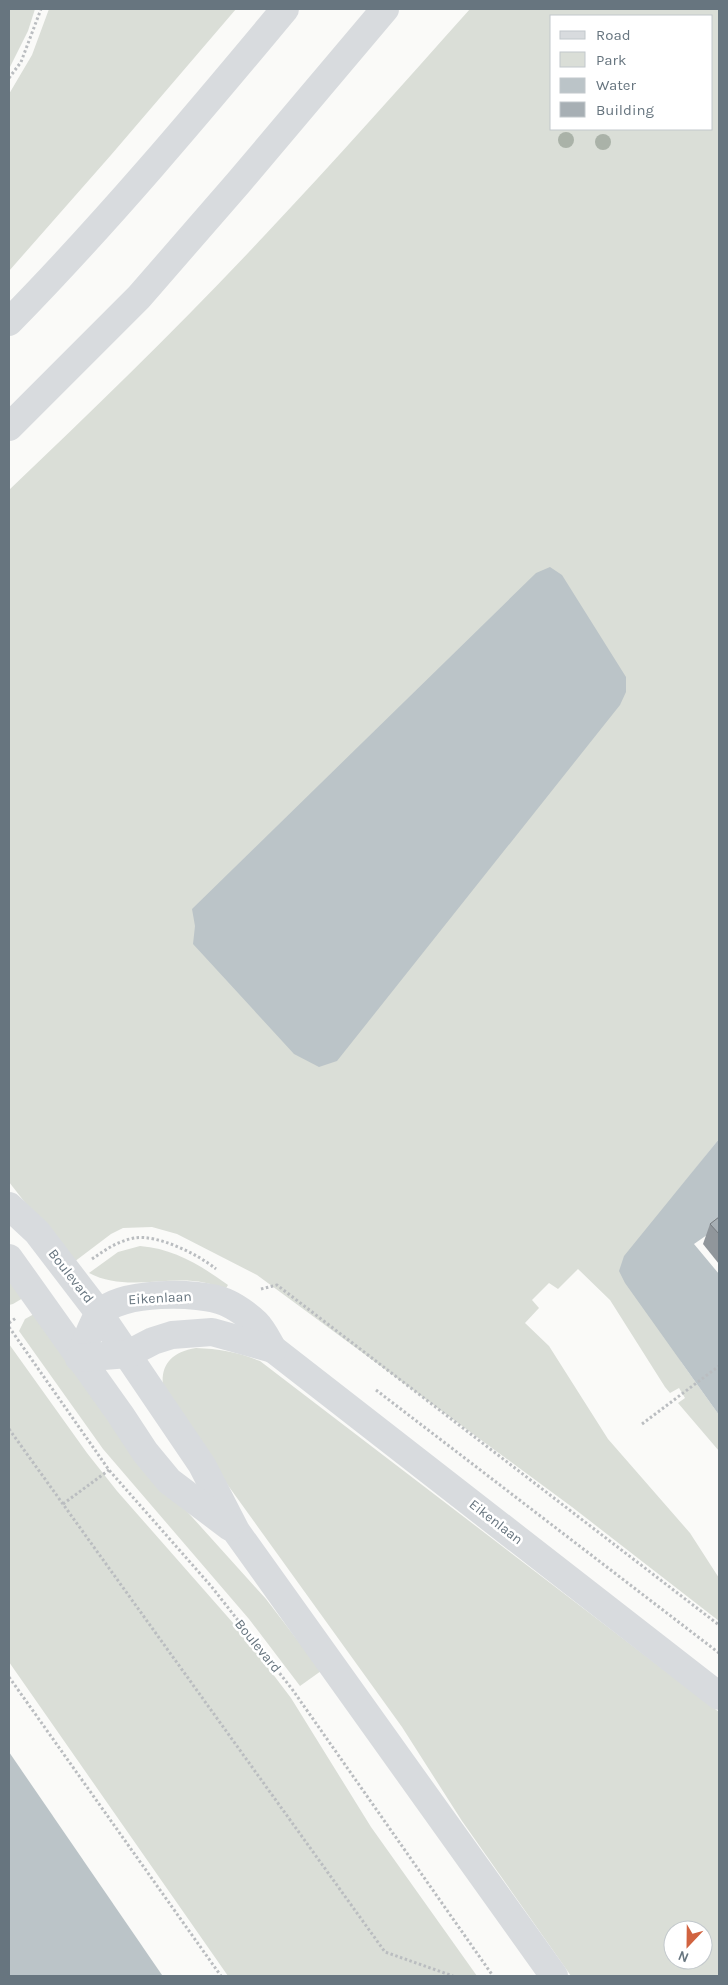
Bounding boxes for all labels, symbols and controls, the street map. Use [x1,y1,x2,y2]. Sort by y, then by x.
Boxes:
legend [550,15,713,130]
text: Road [596,26,631,44]
text: Park [596,51,626,69]
text: Water [596,76,637,94]
text: Building [596,101,654,119]
street label: Boulevard [45,1246,97,1306]
street label: Eikenlaan [128,1288,192,1308]
street label: Eikenlaan [466,1496,526,1548]
street label: Boulevard [231,1616,285,1676]
north arrow [663,1920,713,1970]
text: N [675,1947,691,1966]

